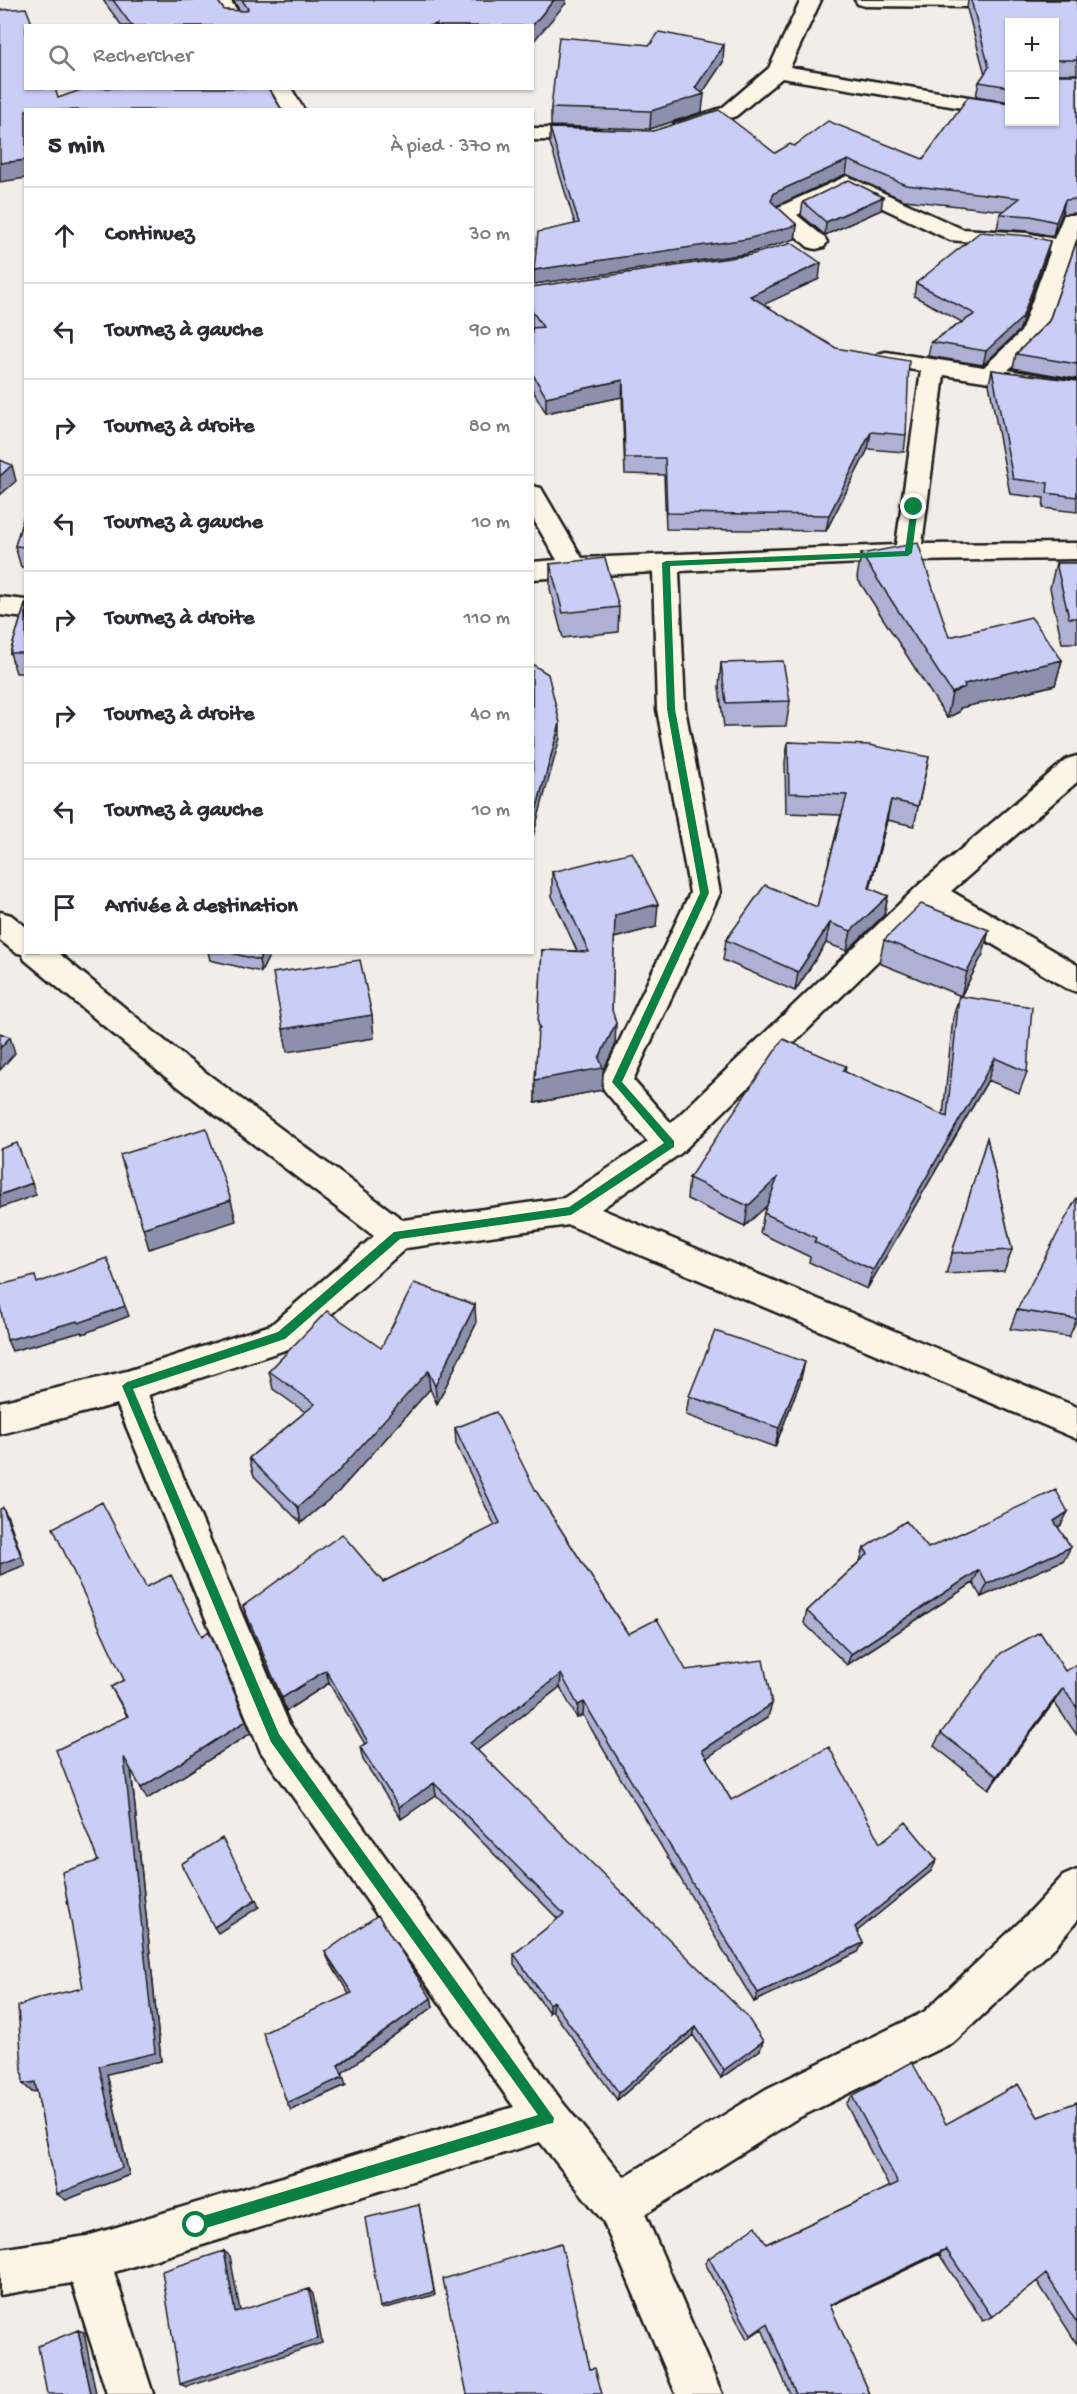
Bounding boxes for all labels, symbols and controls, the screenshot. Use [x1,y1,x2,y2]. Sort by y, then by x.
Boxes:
map controls [1005,18,1059,126]
button: + [1005,18,1059,72]
search box [24,24,534,90]
icon: search [45,41,78,74]
text: Rechercher [93,44,193,70]
button: − [1005,72,1059,126]
text: 5 min [48,132,104,163]
text: À pied · 370 m [390,136,510,159]
icon: ahead [48,219,81,252]
text: Continuez [105,222,194,248]
text: 30 m [469,224,510,247]
icon: left [48,315,81,348]
text: Tournez à gauche [105,318,263,344]
text: 90 m [470,320,510,343]
icon: right [48,411,81,444]
text: Tournez à droite [105,414,254,440]
text: 80 m [469,416,510,439]
route end [900,493,926,519]
icon: left [48,507,81,540]
text: Tournez à gauche [105,510,263,536]
text: 10 m [472,512,510,535]
icon: right [48,603,81,636]
text: Tournez à droite [105,606,254,632]
text: 110 m [464,608,510,631]
icon: right [48,699,81,732]
text: Tournez à droite [105,702,254,728]
text: 40 m [470,704,510,727]
icon: left [48,795,81,828]
text: Tournez à gauche [105,798,263,824]
text: 10 m [472,800,510,823]
icon: arrive [48,891,81,924]
text: Arrivée à destination [105,894,298,920]
route start [182,2211,208,2237]

